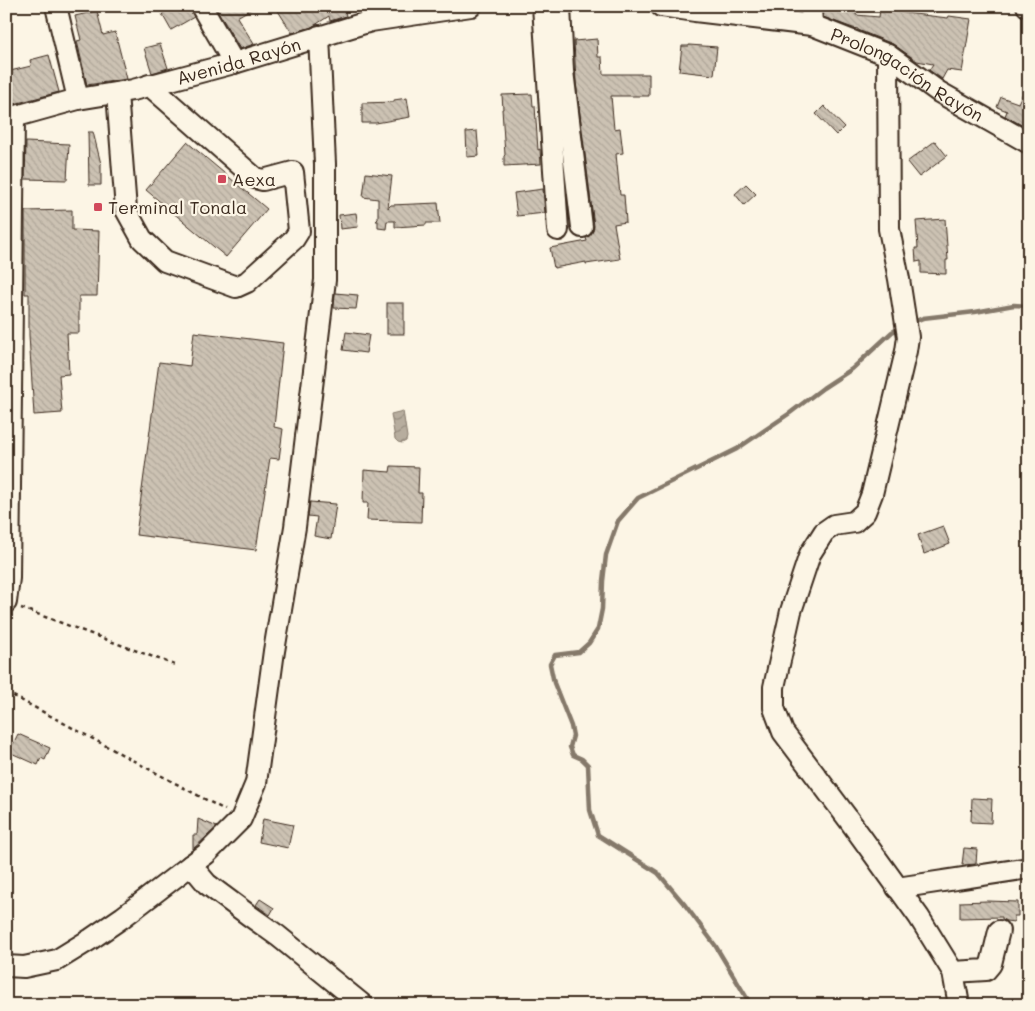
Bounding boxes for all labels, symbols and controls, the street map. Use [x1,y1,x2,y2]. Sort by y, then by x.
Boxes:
street label: Prolongación Rayón [827,22,988,127]
street label: Avenida Rayón [174,31,304,90]
place label: Aexa [232,167,276,191]
marker: Aexa [216,173,228,185]
place label: Terminal Tonala [108,195,247,219]
marker: Terminal Tonala [92,201,104,213]

